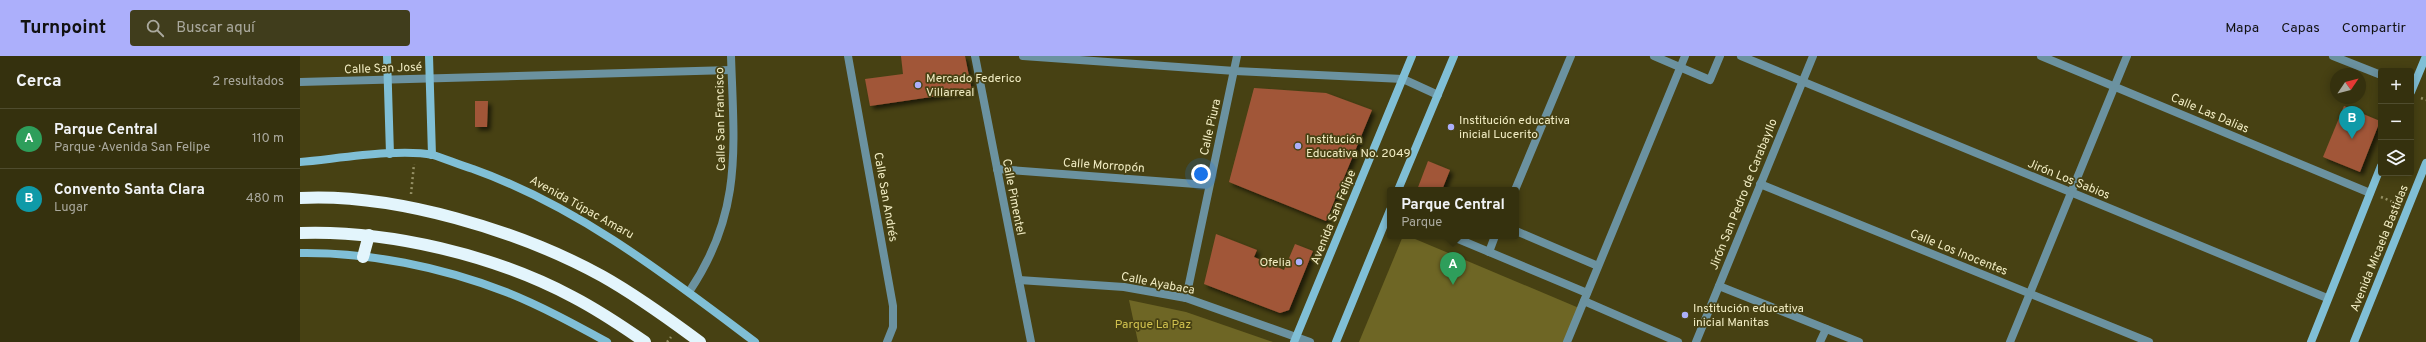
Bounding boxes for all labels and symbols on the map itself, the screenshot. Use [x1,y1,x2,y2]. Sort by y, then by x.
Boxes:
street label: Calle San José [344,60,422,78]
street label: Calle San Francisco [712,67,730,171]
north arrow [2330,68,2366,104]
place label: Mercado Federico Villarreal [926,71,1022,101]
marker: Mercado Federico Villarreal [913,80,923,90]
street label: Calle Las Dalias [2168,90,2251,138]
street label: Calle Piura [1197,97,1225,157]
pin: B [2339,106,2365,139]
place label: Institución educativa inicial Lucerito [1459,113,1570,143]
street label: Jirón San Pedro de Carabayllo [1706,116,1782,272]
marker: Institución educativa inicial Lucerito [1446,122,1456,132]
place label: Institución Educativa No. 2049 [1306,132,1411,162]
marker: Institución Educativa No. 2049 [1293,141,1303,151]
street label: Calle San Andrés [869,151,901,243]
street label: Calle Morropón [1062,155,1145,177]
street label: Jirón Los Sabios [2025,156,2112,204]
street label: Calle Pimentel [998,157,1028,237]
your location [1191,164,1211,184]
street label: Avenida San Felipe [1308,168,1360,267]
street label: Avenida Túpac Amaru [527,173,636,243]
street label: Avenida Micaela Bastidas [2347,183,2413,314]
street label: Calle Los Inocentes [1907,226,2010,280]
pin: A [1440,252,1466,285]
place label: Ofelia [1260,255,1291,271]
marker: Ofelia [1294,257,1304,267]
street label: Calle Ayabaca [1120,269,1196,299]
place label: Institución educativa inicial Manitas [1693,301,1804,331]
marker: Institución educativa inicial Manitas [1680,310,1690,320]
park label: Parque La Paz [1115,317,1191,333]

